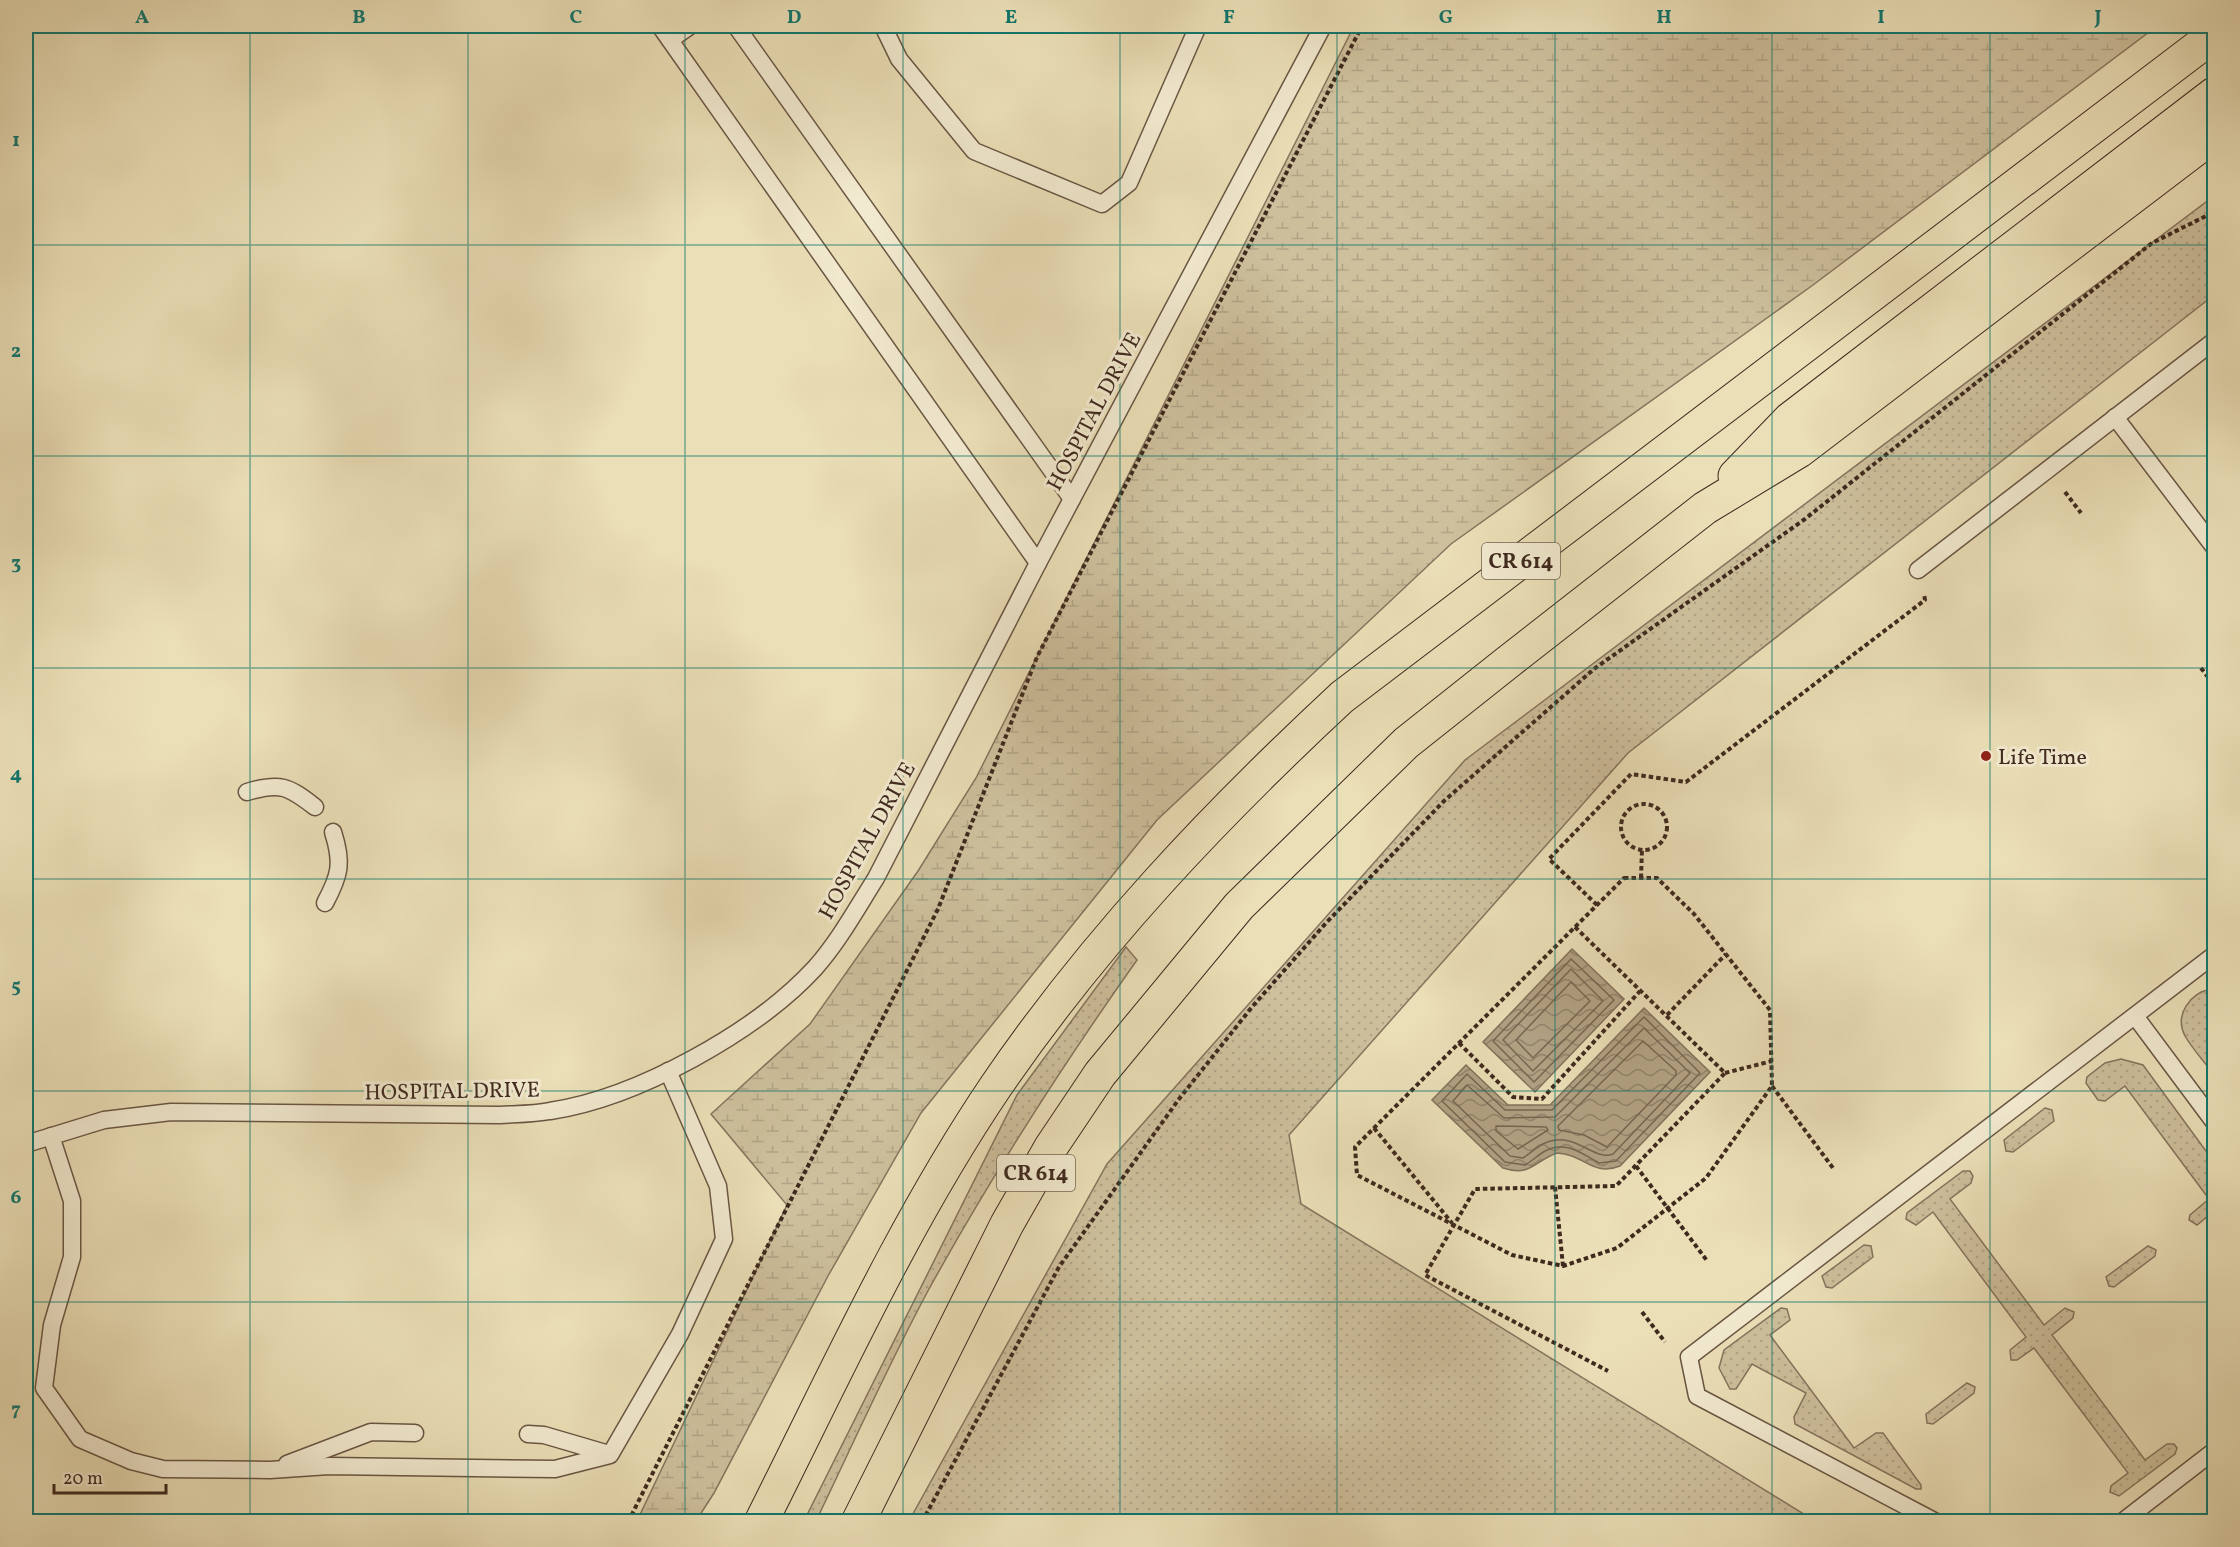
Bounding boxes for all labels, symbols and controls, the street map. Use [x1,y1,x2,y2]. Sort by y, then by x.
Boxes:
text: A [135,4,149,32]
text: B [352,4,366,32]
text: C [570,4,583,32]
text: D [787,4,801,32]
text: E [1005,4,1017,32]
text: F [1223,4,1235,32]
text: G [1439,4,1453,32]
text: H [1656,4,1672,32]
text: I [1877,4,1885,32]
text: J [2093,4,2102,32]
text: 1 [12,127,20,155]
street label: HOSPITAL DRIVE [1040,327,1150,497]
text: 2 [11,338,21,366]
road number: CR 614 [1482,543,1560,579]
text: 3 [11,550,21,578]
place label: Life Time [1998,743,2087,774]
marker: Life Time [1979,749,1993,763]
street label: HOSPITAL DRIVE [812,757,924,925]
text: 4 [10,761,22,789]
text: 5 [11,973,21,1001]
street label: HOSPITAL DRIVE [364,1075,540,1110]
road number: CR 614 [997,1155,1075,1191]
text: 6 [11,1184,22,1212]
text: 7 [11,1396,21,1424]
scale bar [54,1457,166,1495]
text: 20 m [63,1467,103,1492]

